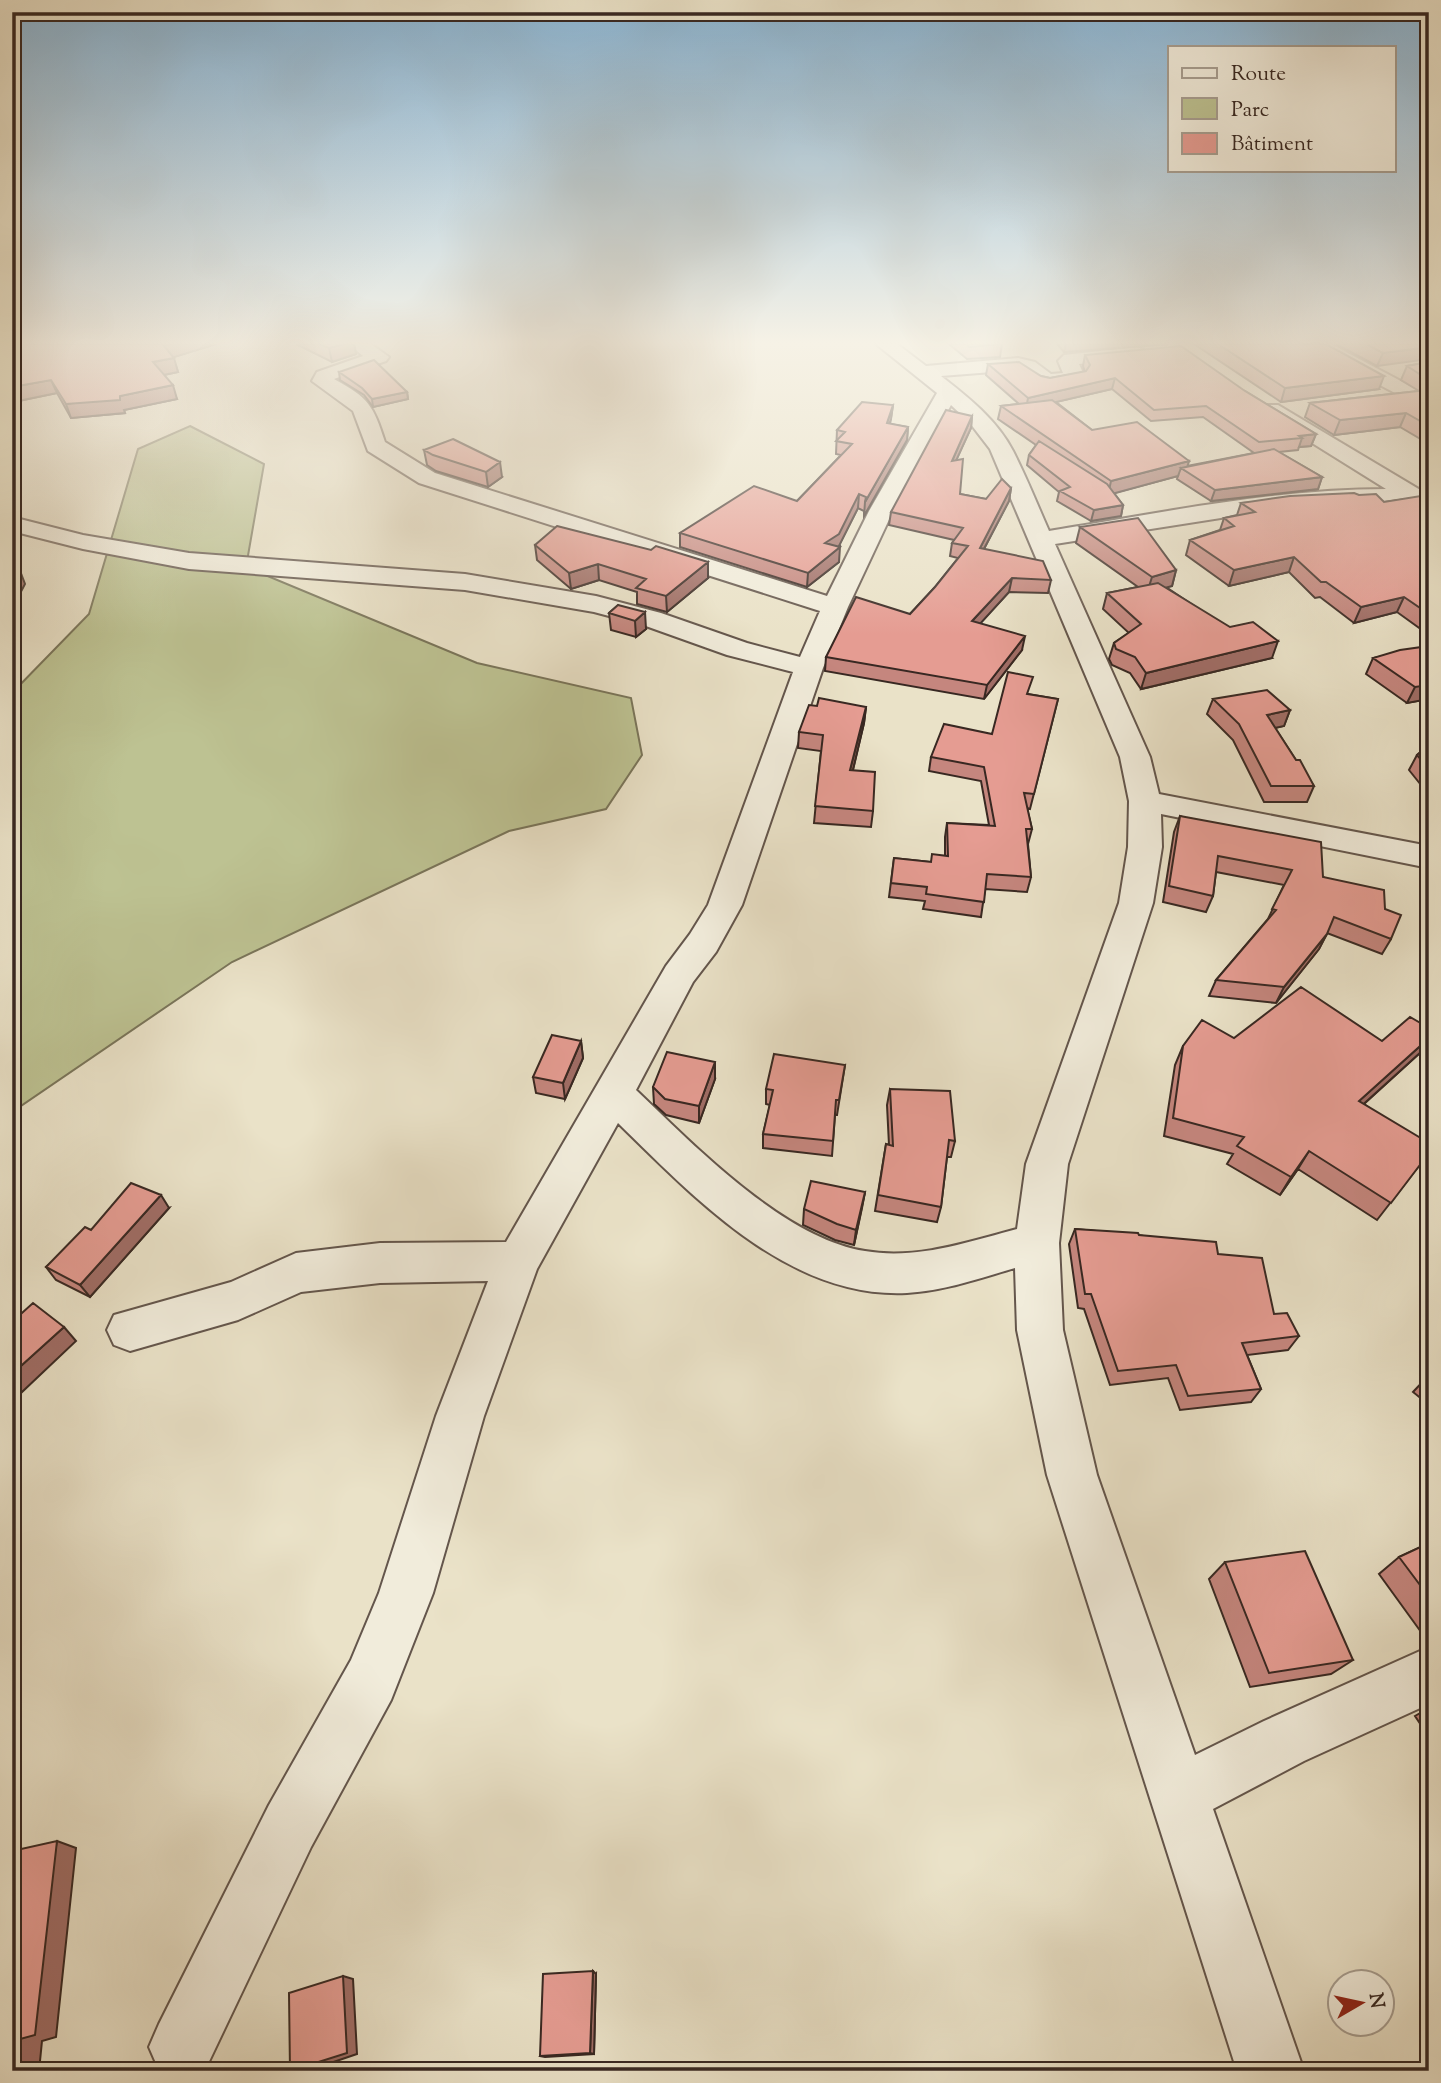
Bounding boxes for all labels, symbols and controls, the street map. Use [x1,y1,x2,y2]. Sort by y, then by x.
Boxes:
legend [1168,46,1396,172]
text: Route [1231,60,1286,90]
text: Parc [1231,96,1269,126]
text: Bâtiment [1231,130,1313,160]
north arrow [1326,1968,1396,2038]
text: N [1361,1991,1390,2010]

